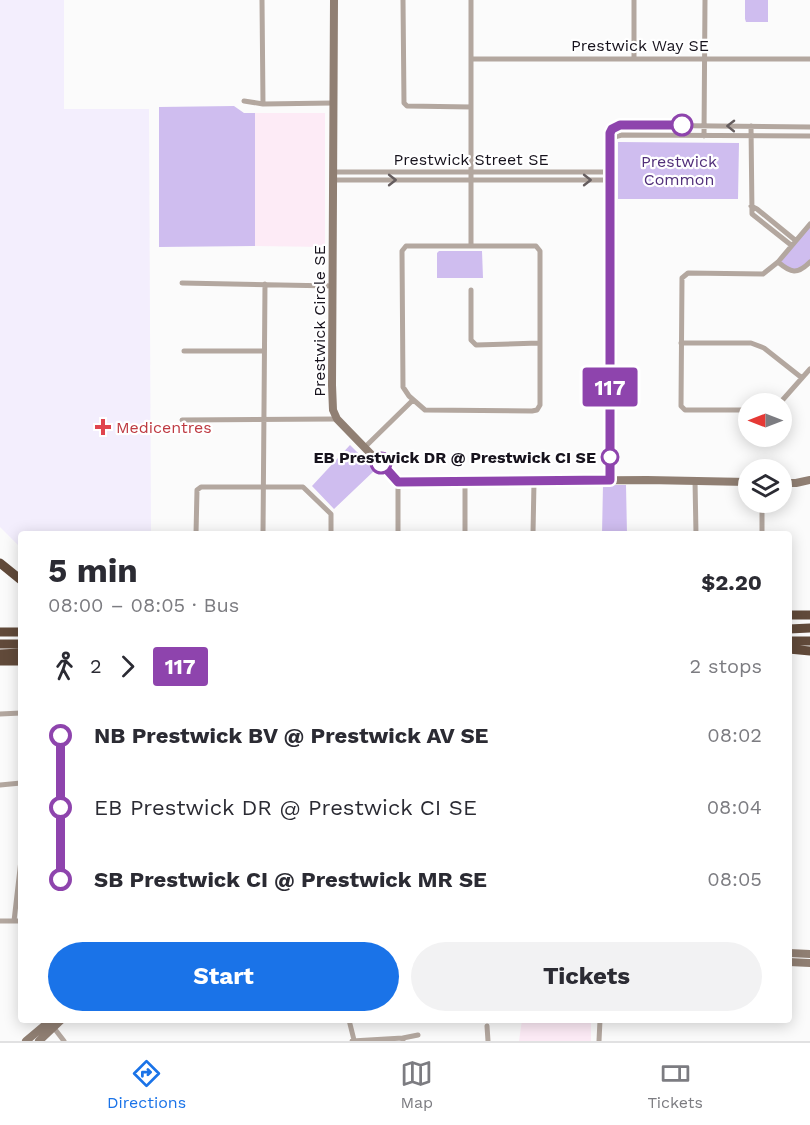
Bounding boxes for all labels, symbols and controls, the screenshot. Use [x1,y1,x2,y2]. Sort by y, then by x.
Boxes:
street label: Prestwick Way SE [571,36,709,55]
unlabelled marker [671,114,693,136]
one-way arrow [726,120,735,132]
street label: Prestwick Street SE [393,150,549,169]
park label: Prestwick Common [641,152,717,189]
one-way arrow [387,174,396,186]
one-way arrow [582,174,591,186]
street label: Prestwick Circle SE [310,245,329,397]
line badge: 117 [576,368,644,406]
text: 117 [595,375,625,400]
north arrow [738,393,792,447]
map controls [738,393,792,513]
marker: Medicentres [94,418,112,436]
place label: Medicentres [116,418,212,437]
place label: EB Prestwick DR @ Prestwick CI SE [314,448,596,467]
marker: EB Prestwick DR @ Prestwick CI SE [601,448,619,466]
unlabelled marker [370,452,392,474]
button: layers [738,459,792,513]
text: 5 min [48,551,138,590]
text: $2.20 [701,570,762,595]
text: 08:00 – 08:05 · Bus [48,593,239,617]
icon: walk [48,650,81,683]
icon: forward [111,650,144,683]
text: 2 [90,654,102,678]
text: 117 [165,654,196,679]
text: 2 stops [690,654,762,678]
text: NB Prestwick BV @ Prestwick AV SE [94,723,488,748]
text: 08:02 [707,723,762,747]
text: EB Prestwick DR @ Prestwick CI SE [94,795,477,820]
text: 08:04 [707,795,762,819]
text: SB Prestwick CI @ Prestwick MR SE [94,867,487,892]
text: 08:05 [707,867,762,891]
button: Start [48,942,399,1011]
button: Tickets [411,942,762,1011]
tab: Directions [107,1057,186,1112]
tab: Map [400,1057,433,1112]
tab: Tickets [647,1057,703,1112]

